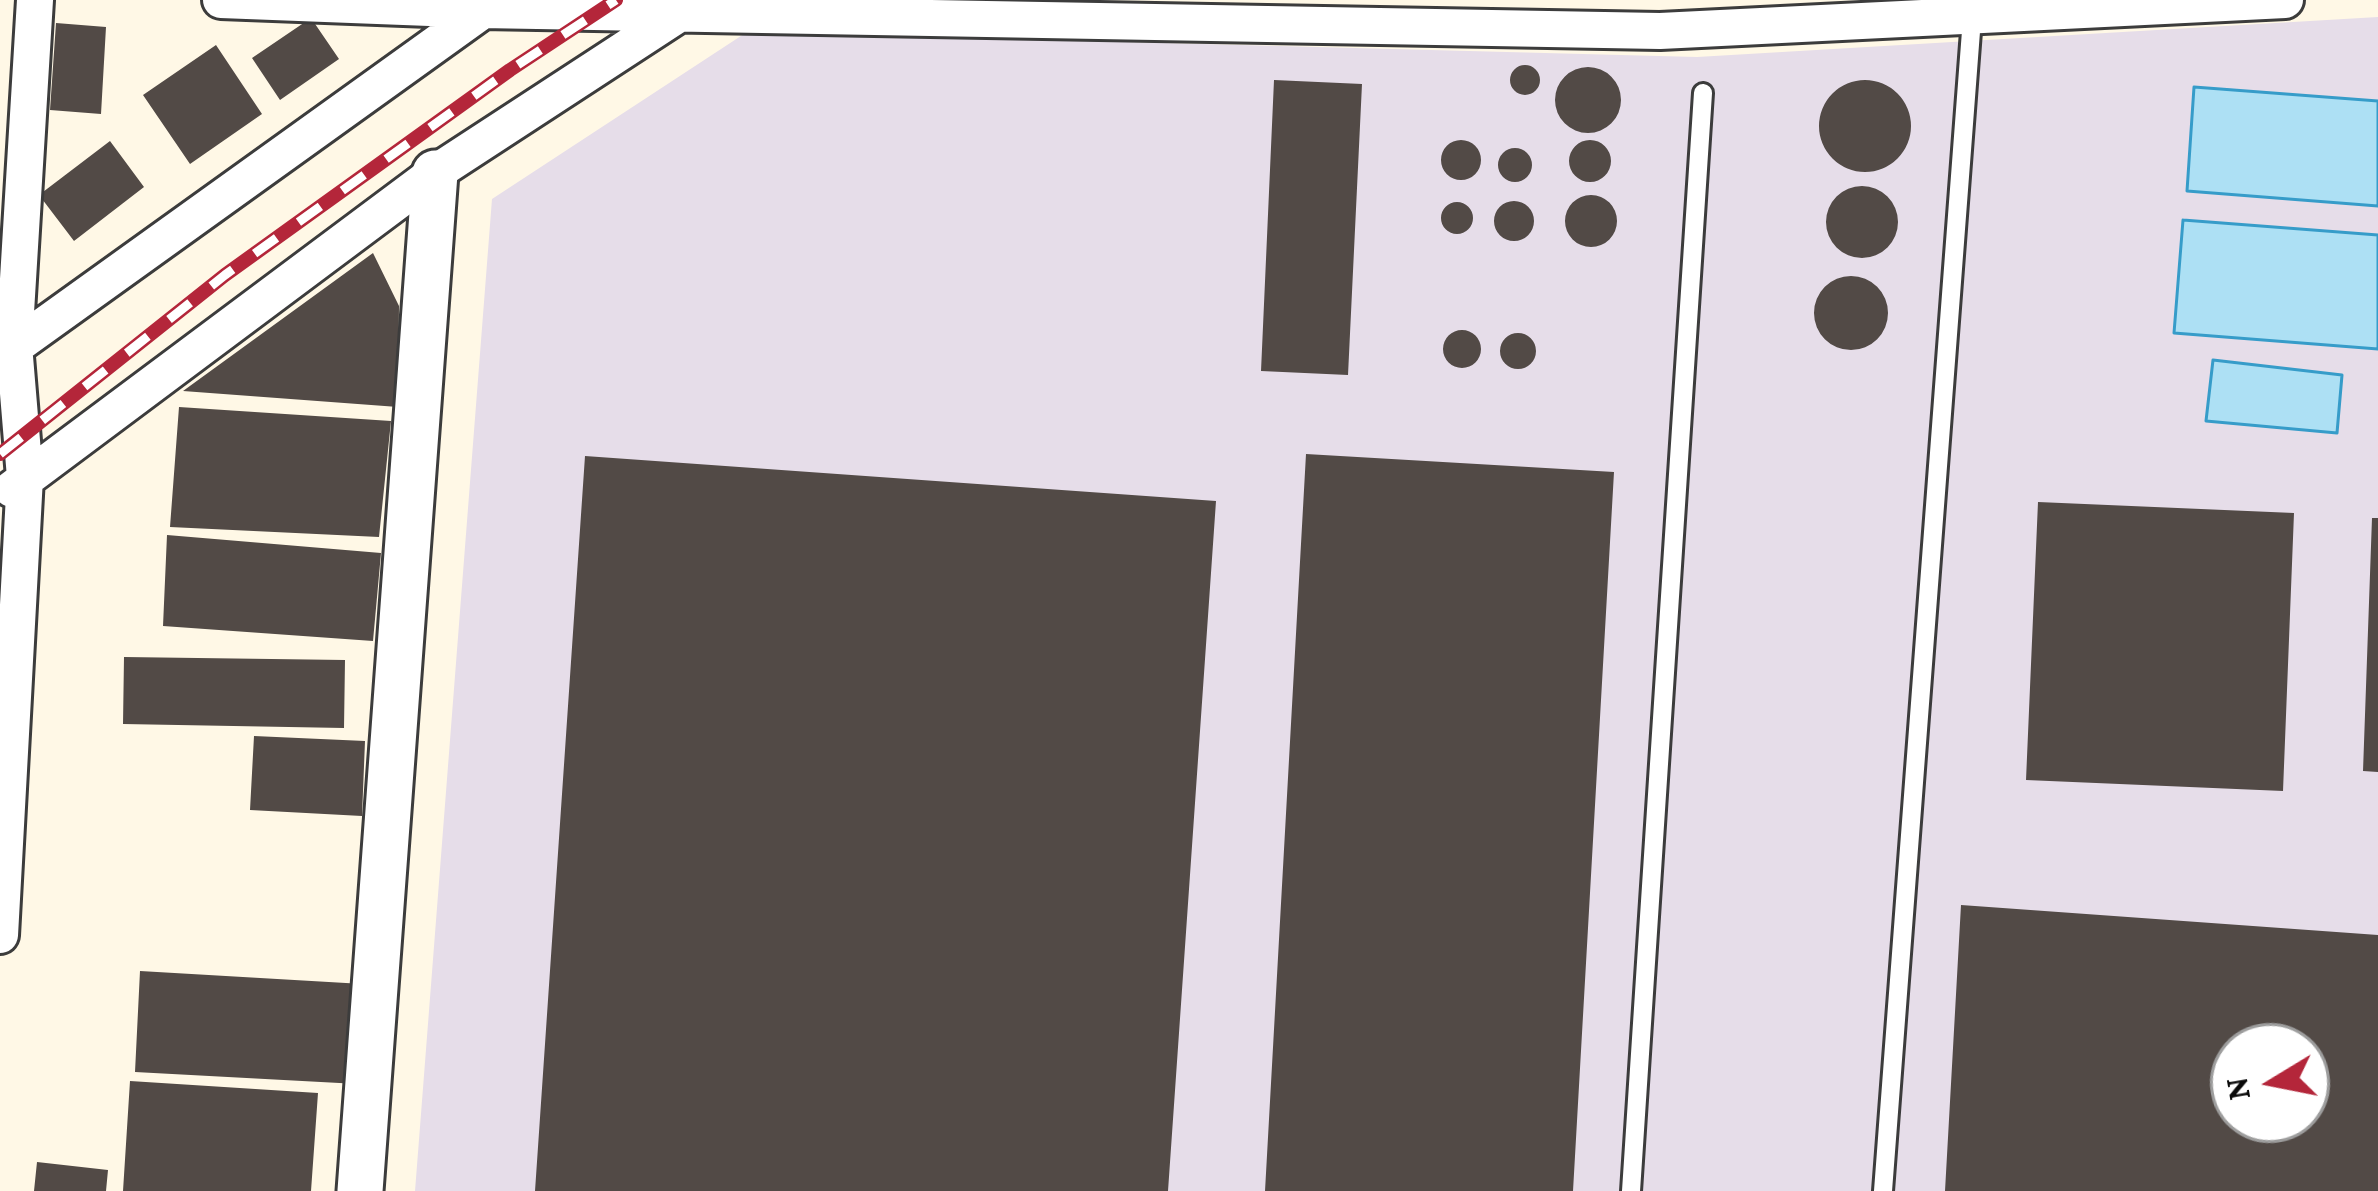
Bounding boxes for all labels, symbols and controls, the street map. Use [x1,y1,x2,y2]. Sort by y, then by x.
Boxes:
north arrow [2210,1023,2330,1143]
text: N [2217,1075,2257,1103]

